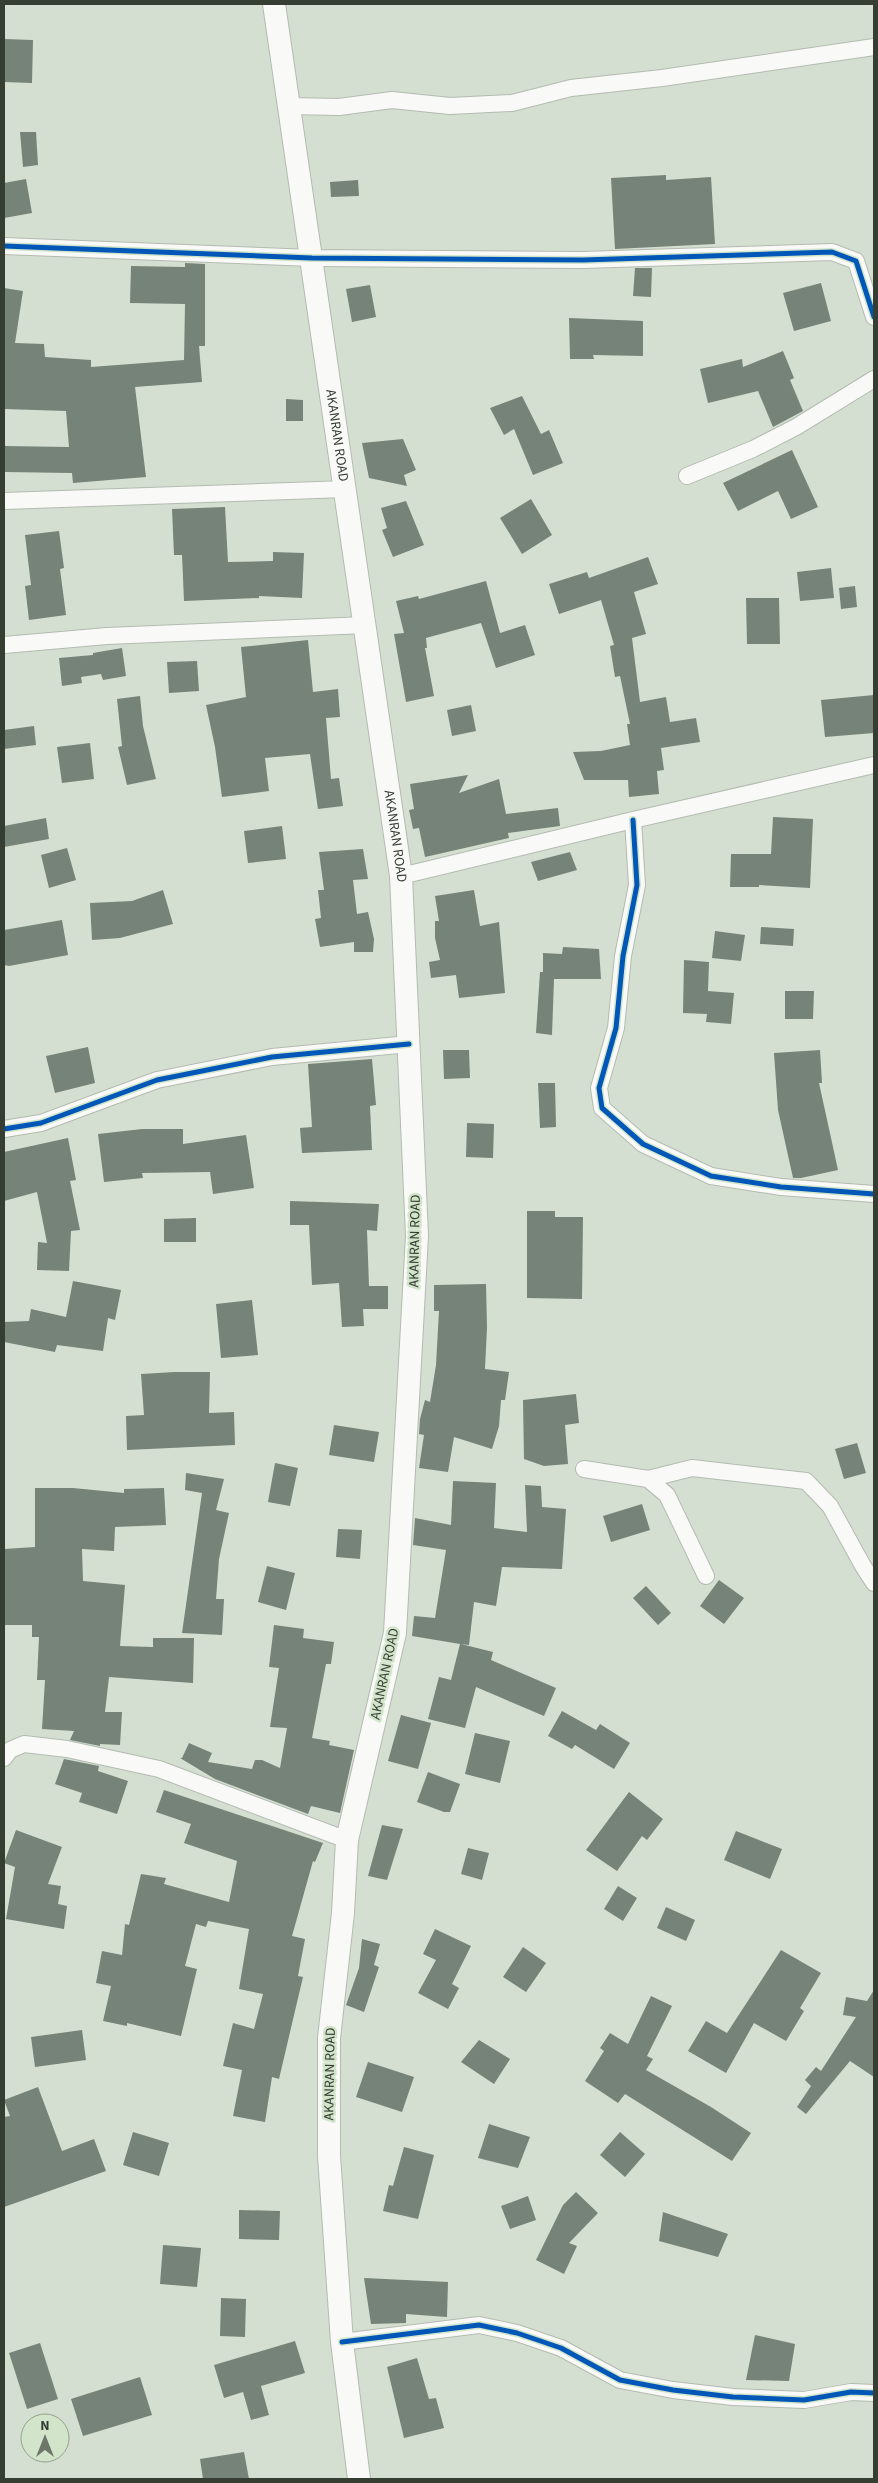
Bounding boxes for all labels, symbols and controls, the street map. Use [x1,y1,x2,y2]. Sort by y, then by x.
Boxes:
street label: AKANRAN ROAD [320,388,353,483]
street label: AKANRAN ROAD [379,789,411,883]
street label: AKANRAN ROAD [404,1194,426,1288]
street label: AKANRAN ROAD [366,1626,404,1722]
street label: AKANRAN ROAD [319,2027,341,2121]
north arrow [20,2413,70,2463]
text: N [40,2416,50,2436]

